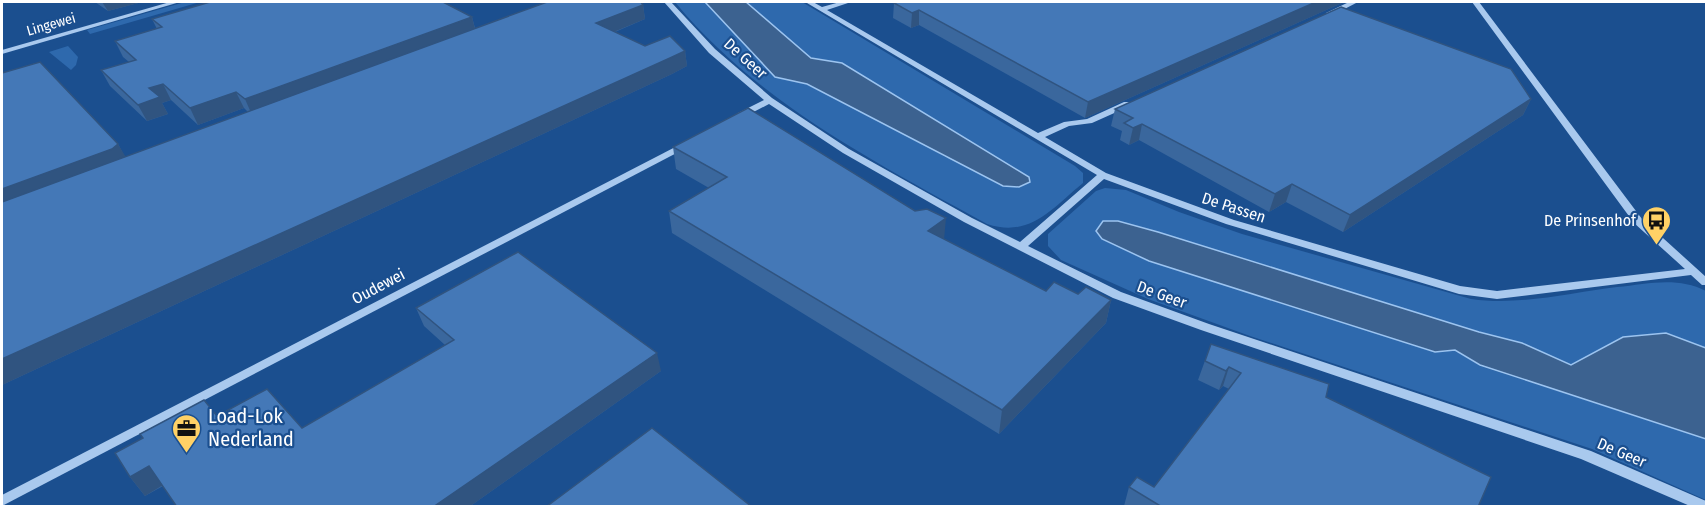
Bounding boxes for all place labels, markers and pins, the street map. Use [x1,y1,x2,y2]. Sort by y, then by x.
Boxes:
bus stop icon: De Prinsenhof [1641,204,1673,246]
place label: De Prinsenhof [1544,211,1637,230]
place label: Load-Lok Nederland [208,404,294,451]
office icon: Load-Lok Nederland [171,412,203,454]

